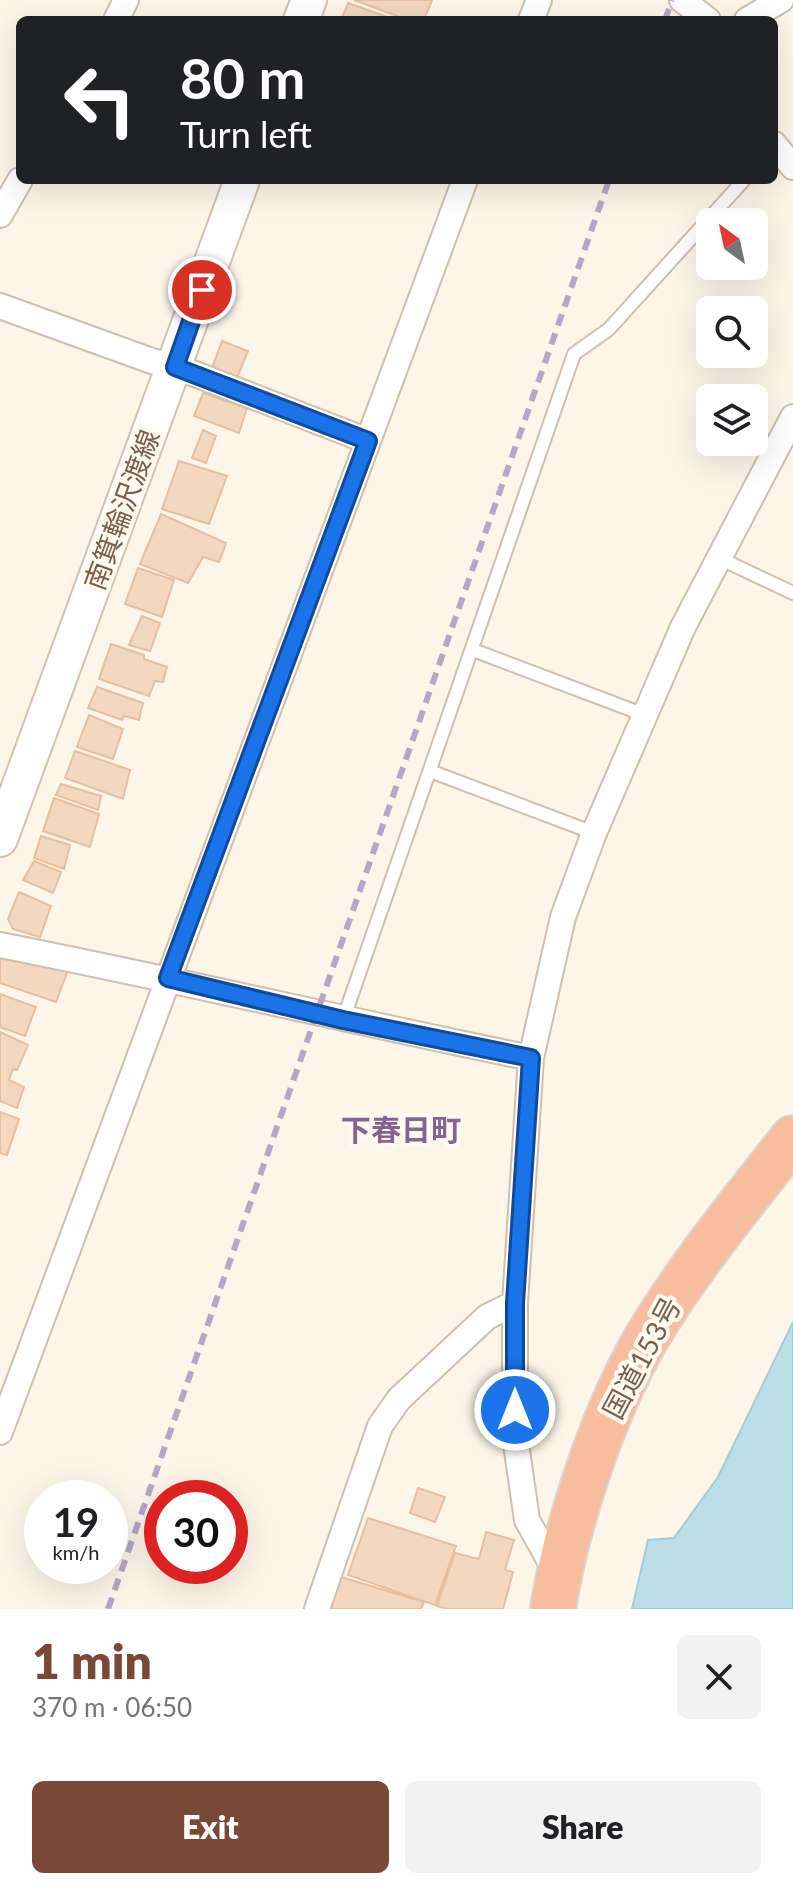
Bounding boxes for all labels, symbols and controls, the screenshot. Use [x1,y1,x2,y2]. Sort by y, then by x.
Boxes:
text: 80 m [180,44,305,111]
icon: left [48,48,152,152]
text: Turn left [180,112,312,156]
north arrow [696,208,768,280]
map controls [696,208,768,456]
pin [168,256,236,324]
icon: arrive [180,268,224,312]
button: search [696,296,768,368]
button: layers [696,384,768,456]
street label: 南箕輪沢渡線 [76,425,166,594]
district label: 下春日町 [341,1111,461,1147]
street label: 国道153号 [595,1291,687,1424]
position arrow [473,1368,557,1452]
speed limit sign: 30 [144,1480,248,1584]
text: 19 [53,1498,99,1546]
text: km/h [53,1540,99,1564]
text: 1 min [32,1632,152,1689]
button: close [677,1635,761,1719]
text: 370 m · 06:50 [32,1691,192,1723]
button: Exit [32,1781,389,1873]
button: Share [405,1781,761,1873]

